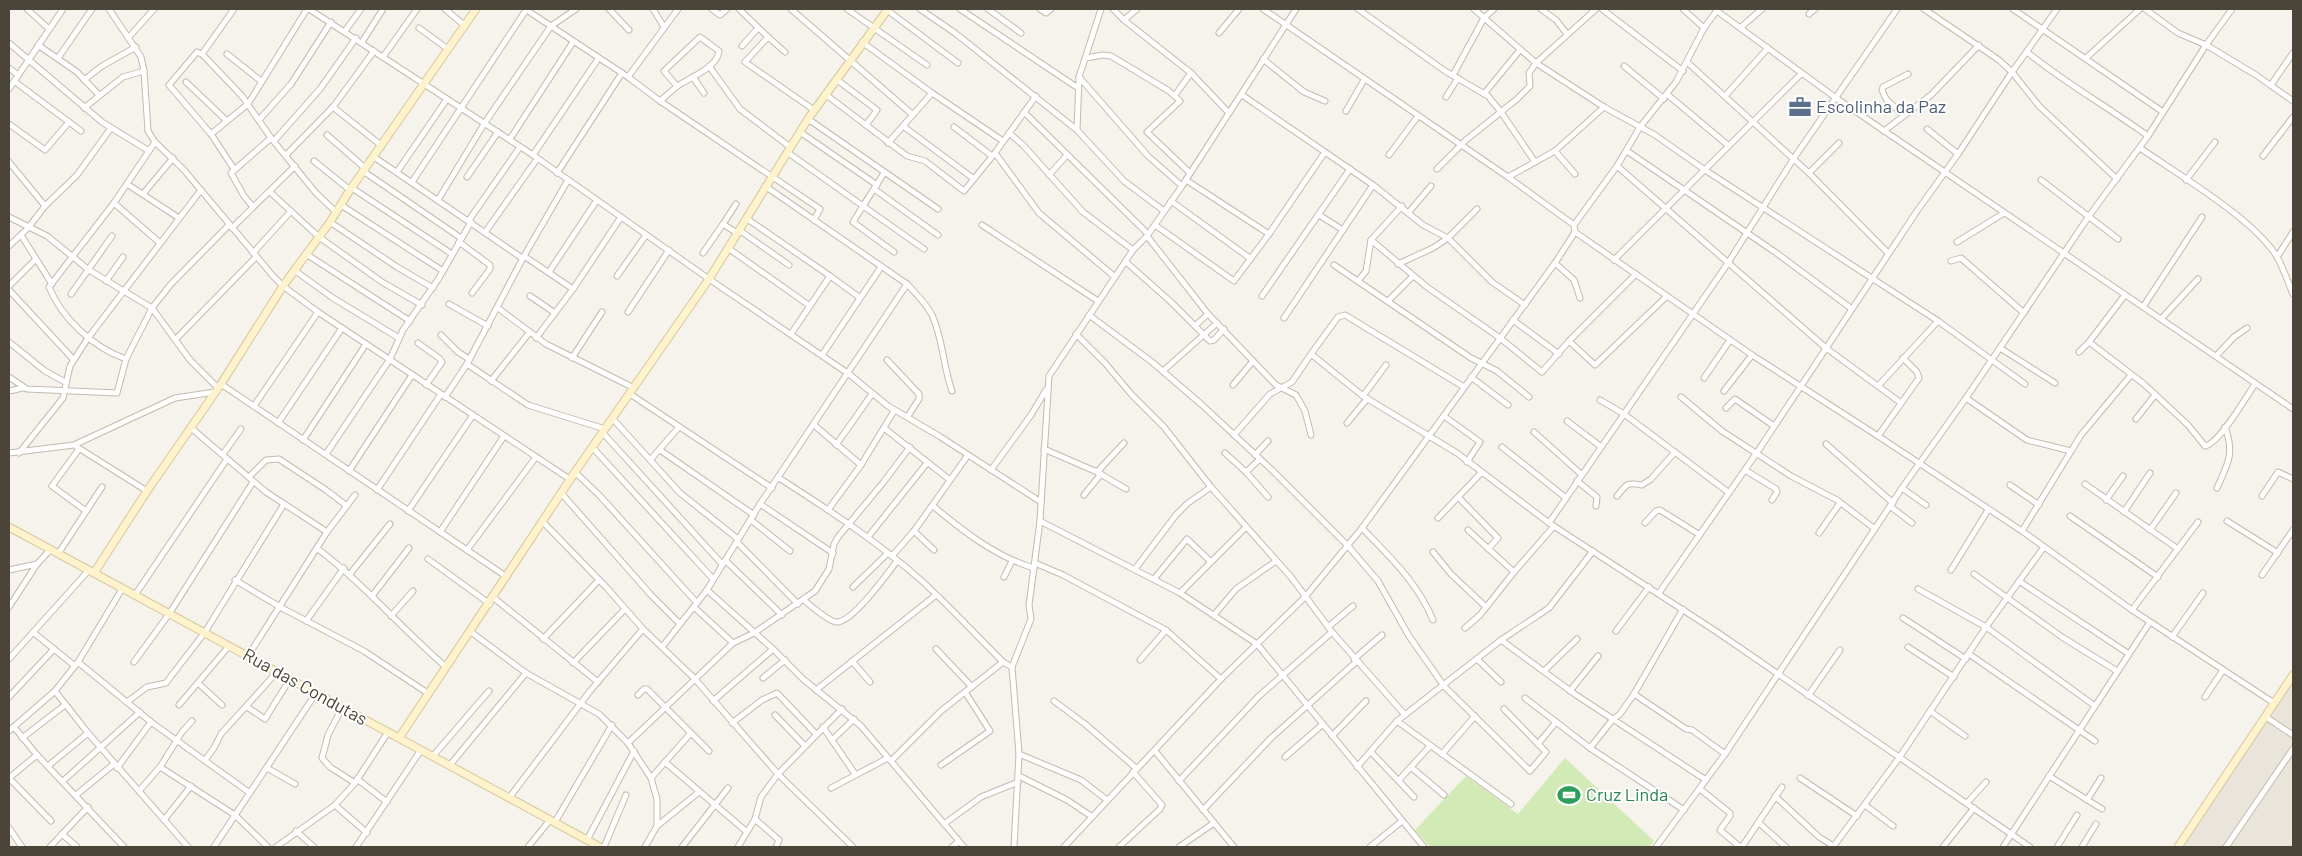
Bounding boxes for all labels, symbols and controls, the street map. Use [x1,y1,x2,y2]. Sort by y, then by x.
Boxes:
office icon: Escolinha da Paz [1787,94,1813,120]
place label: Escolinha da Paz [1816,95,1946,117]
street label: Rua das Condutas [239,643,372,729]
sports icon: Cruz Linda [1556,782,1582,808]
place label: Cruz Linda [1586,783,1668,805]

